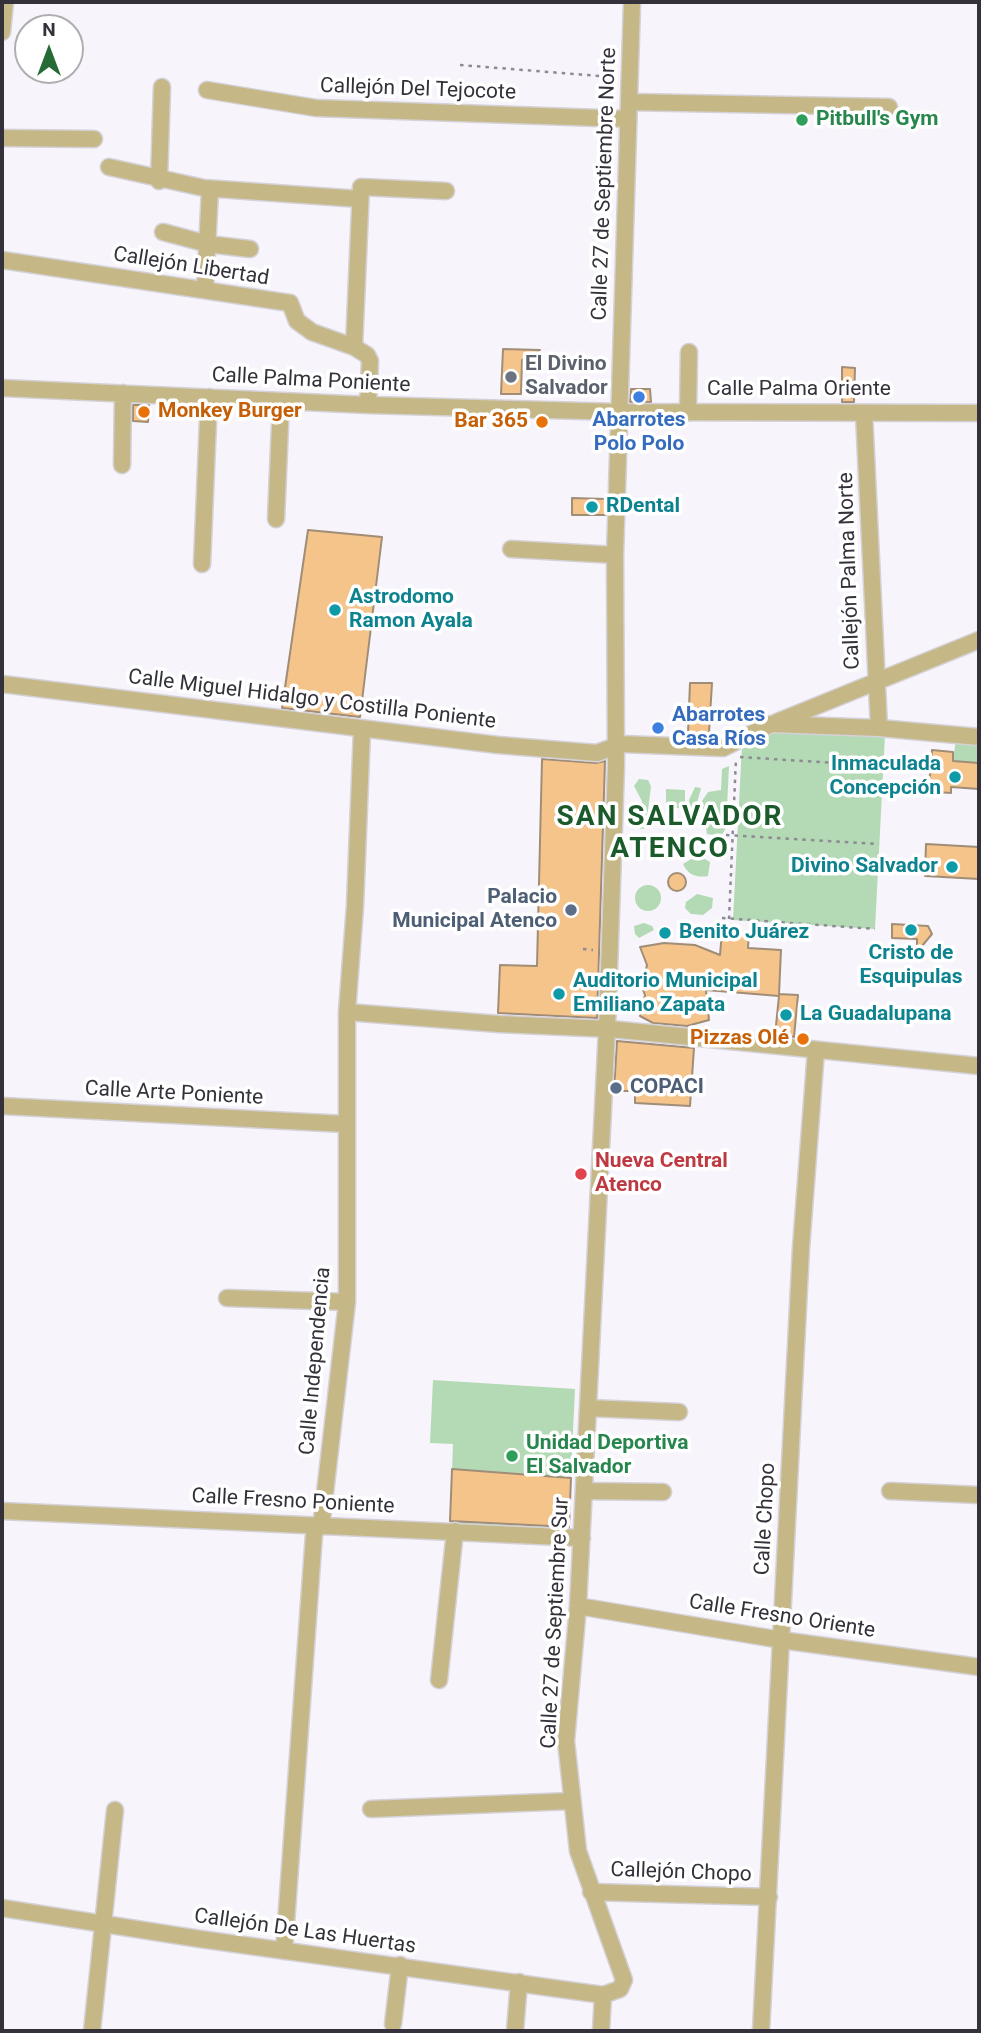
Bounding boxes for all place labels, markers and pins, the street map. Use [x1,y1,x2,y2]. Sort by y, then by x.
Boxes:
place label: Pitbull's Gym [816,107,938,133]
marker: Pitbull's Gym [794,112,810,128]
place label: El Divino Salvador [525,352,608,402]
marker: El Divino Salvador [503,369,519,385]
marker: Abarrotes Polo Polo [631,389,647,405]
place label: Monkey Burger [158,399,302,425]
marker: Monkey Burger [136,404,152,420]
place label: Abarrotes Polo Polo [592,408,686,458]
place label: Bar 365 [454,409,528,435]
marker: Bar 365 [534,414,550,430]
place label: RDental [606,494,680,520]
marker: RDental [584,499,600,515]
place label: Astrodomo Ramon Ayala [349,585,473,635]
marker: Astrodomo Ramon Ayala [327,602,343,618]
place label: Abarrotes Casa Ríos [672,703,766,753]
marker: Abarrotes Casa Ríos [650,720,666,736]
place label: Inmaculada Concepción [829,752,941,802]
marker: Inmaculada Concepción [947,769,963,785]
place label: Divino Salvador [791,854,938,880]
marker: Divino Salvador [944,859,960,875]
place label: Palacio Municipal Atenco [392,885,557,935]
marker: Palacio Municipal Atenco [563,902,579,918]
place label: Benito Juárez [679,920,809,946]
marker: Cristo de Esquipulas [903,922,919,938]
marker: Benito Juárez [657,925,673,941]
place label: Cristo de Esquipulas [860,941,962,991]
place label: Auditorio Municipal Emiliano Zapata [573,969,758,1019]
marker: Auditorio Municipal Emiliano Zapata [551,986,567,1002]
place label: La Guadalupana [800,1002,952,1028]
marker: La Guadalupana [778,1007,794,1023]
place label: Pizzas Olé [690,1026,789,1052]
marker: Pizzas Olé [795,1031,811,1047]
place label: COPACI [630,1075,704,1101]
marker: COPACI [608,1080,624,1096]
place label: Nueva Central Atenco [595,1149,728,1199]
marker: Nueva Central Atenco [573,1166,589,1182]
place label: Unidad Deportiva El Salvador [526,1431,689,1481]
marker: Unidad Deportiva El Salvador [504,1448,520,1464]

